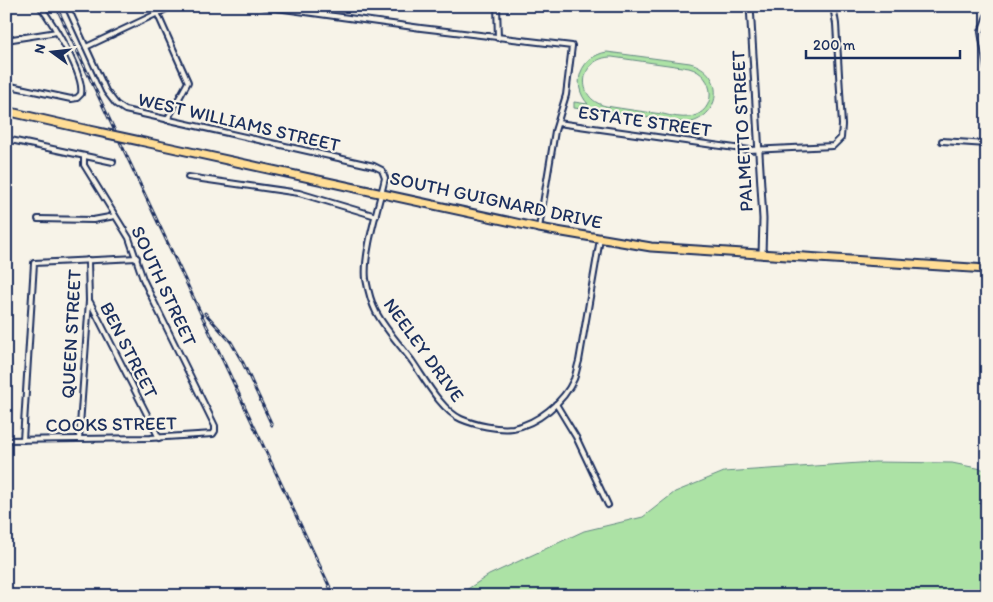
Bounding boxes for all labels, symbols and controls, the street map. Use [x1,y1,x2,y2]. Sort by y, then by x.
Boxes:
north arrow [28,28,78,78]
scale bar [806,28,959,60]
text: 200 m [813,36,856,54]
text: N [30,42,49,56]
street label: PALMETTO STREET [726,49,758,212]
street label: WEST WILLIAMS STREET [136,88,343,157]
street label: ESTATE STREET [577,100,713,142]
street label: SOUTH GUIGNARD DRIVE [388,166,604,234]
street label: SOUTH STREET [126,222,202,350]
street label: QUEEN STREET [56,268,86,399]
street label: NEELEY DRIVE [379,294,469,407]
street label: BEN STREET [95,298,163,402]
street label: COOKS STREET [45,411,177,437]

